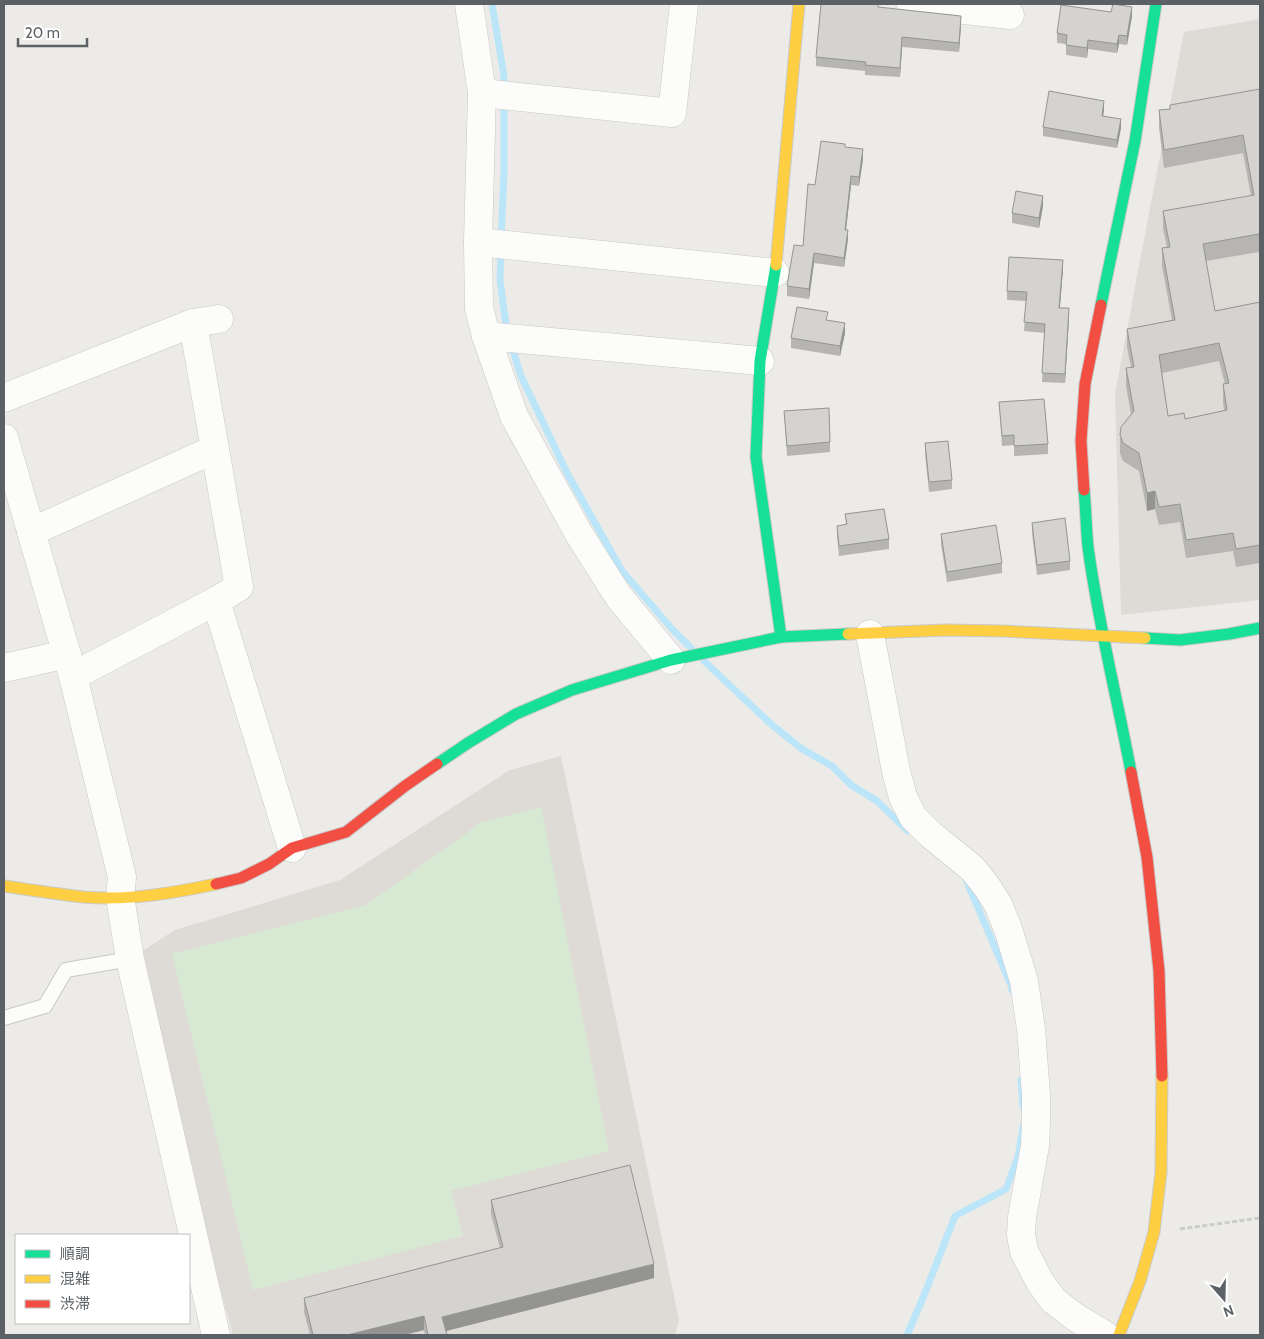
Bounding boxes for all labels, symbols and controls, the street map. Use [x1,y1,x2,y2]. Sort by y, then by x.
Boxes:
scale bar [18,15,86,47]
text: 20 m [25,24,60,42]
legend [15,1234,190,1324]
text: 順調 [60,1245,90,1263]
text: 混雑 [60,1270,90,1288]
north arrow [1199,1274,1249,1324]
text: 渋滞 [60,1295,90,1313]
text: N [1221,1301,1236,1321]

